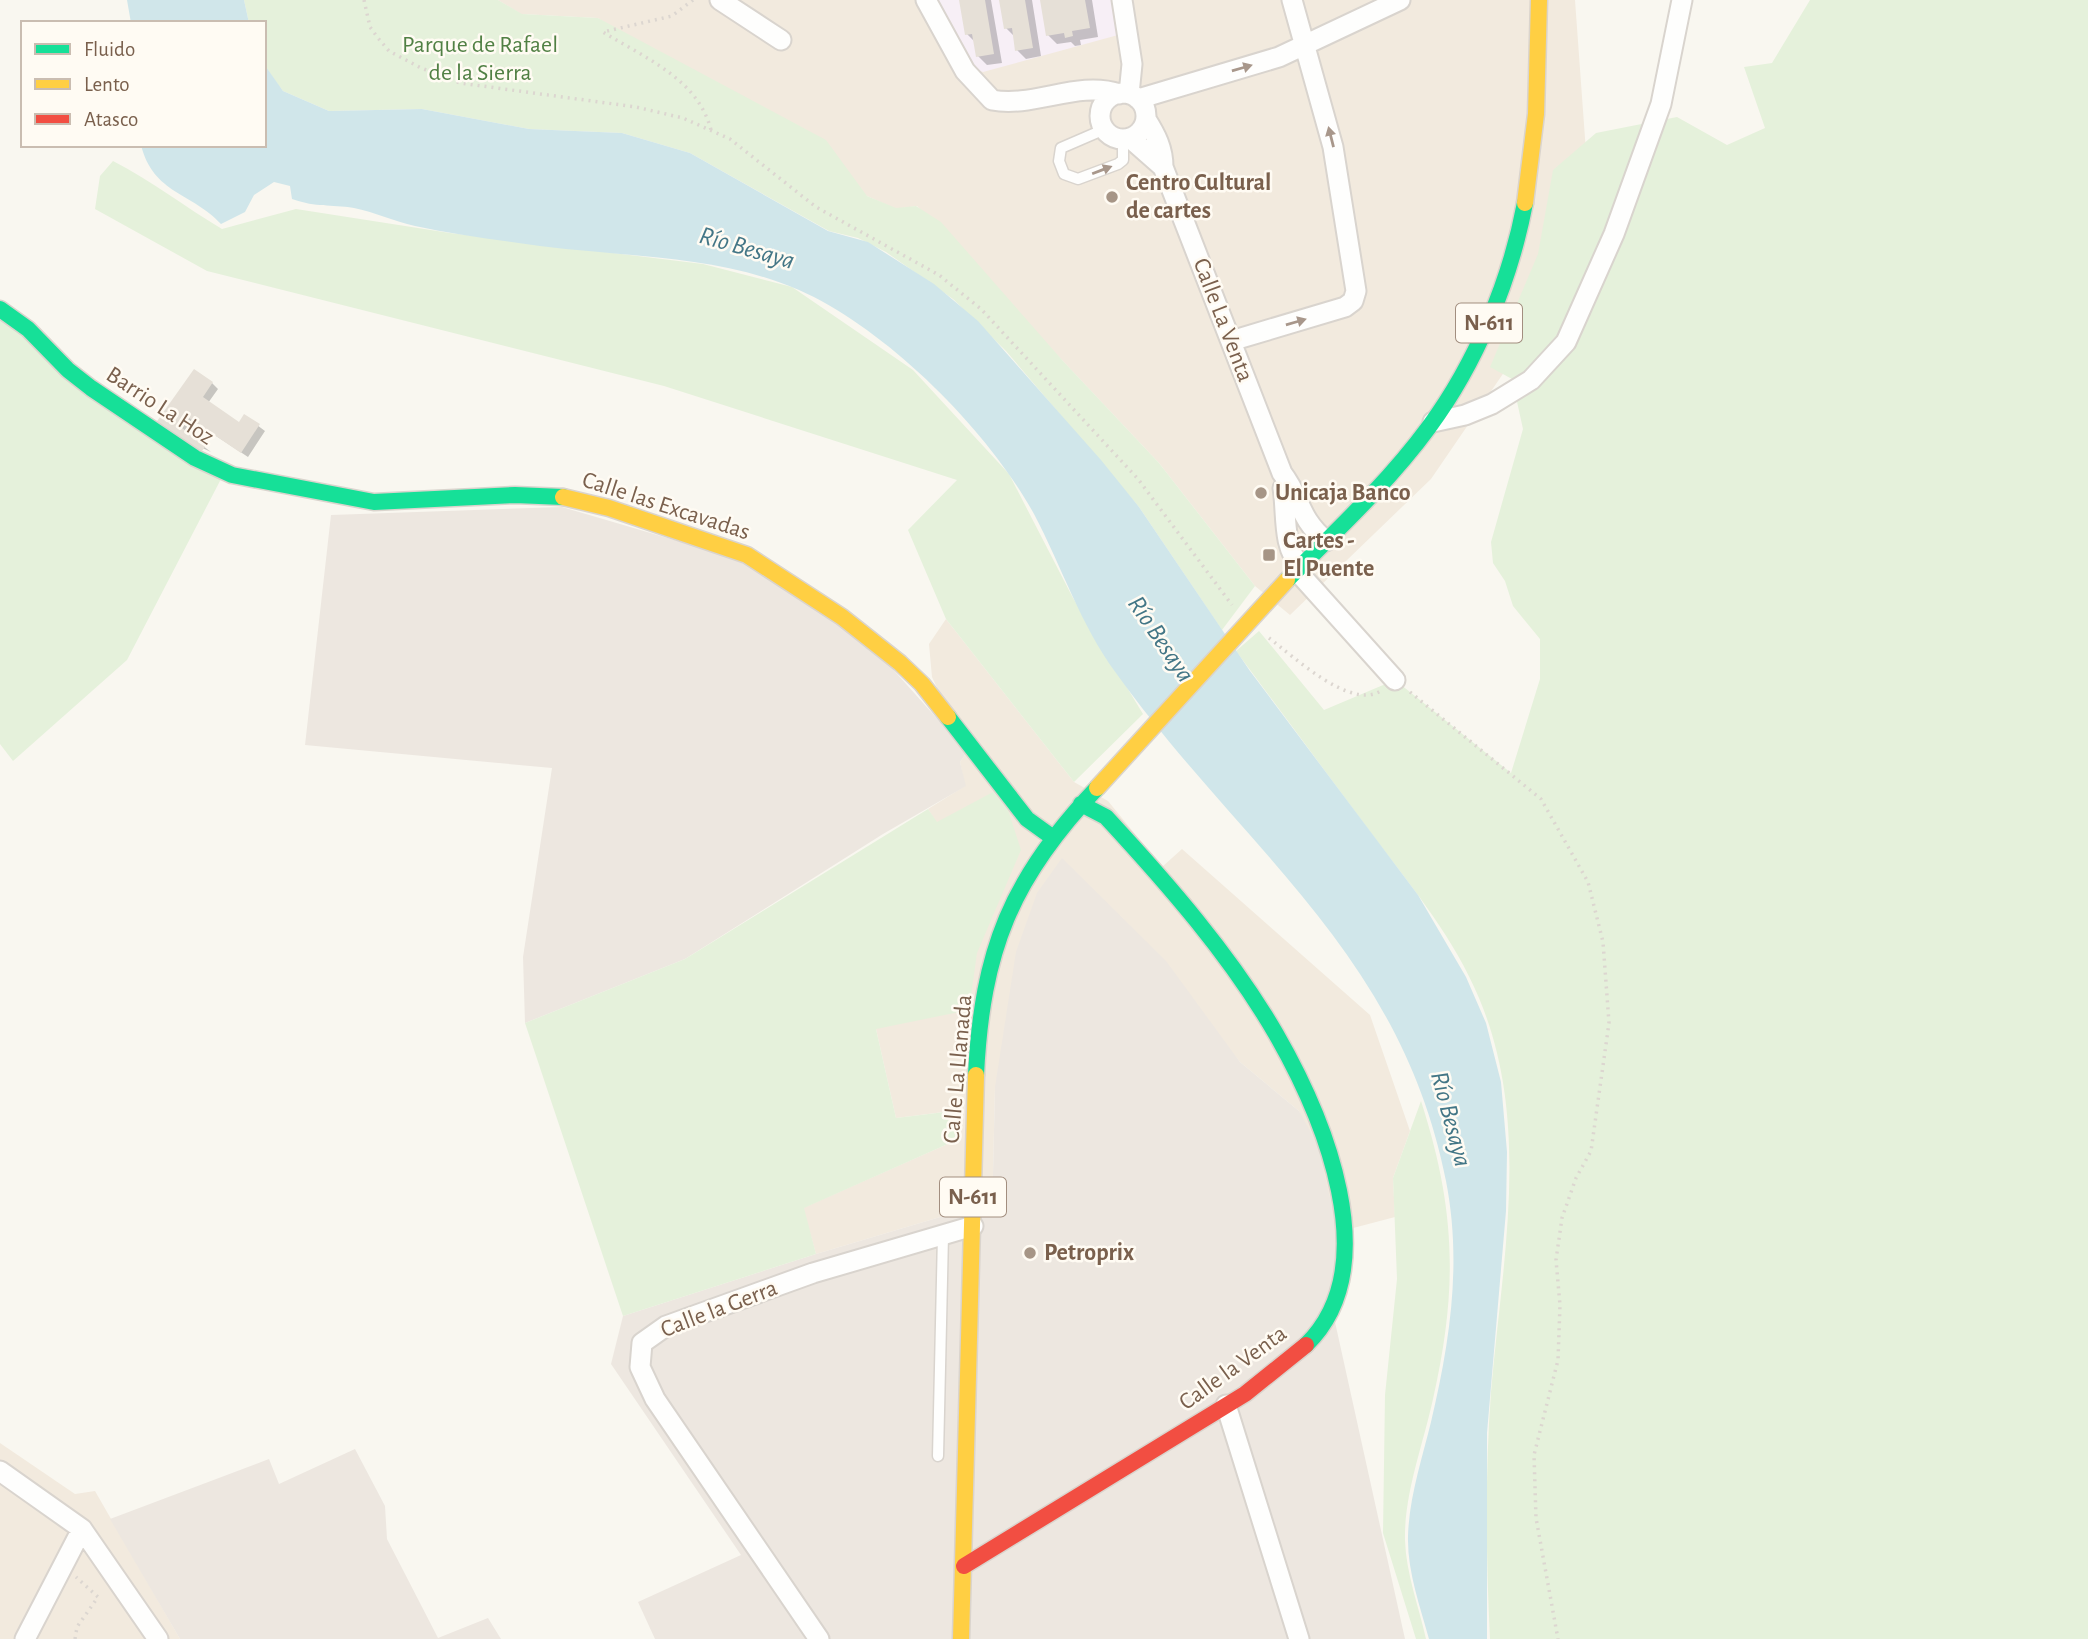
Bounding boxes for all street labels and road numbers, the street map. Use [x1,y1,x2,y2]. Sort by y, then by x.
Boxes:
street label: Calle La Venta [1188,255,1258,385]
road number: N-611 [1456,304,1522,342]
street label: Barrio La Hoz [102,362,218,450]
street label: Calle las Excavadas [579,468,753,544]
street label: Calle La Llanada [940,994,976,1144]
road number: N-611 [940,1178,1006,1216]
street label: Calle la Gerra [657,1276,781,1342]
street label: Calle la Venta [1175,1321,1291,1415]

